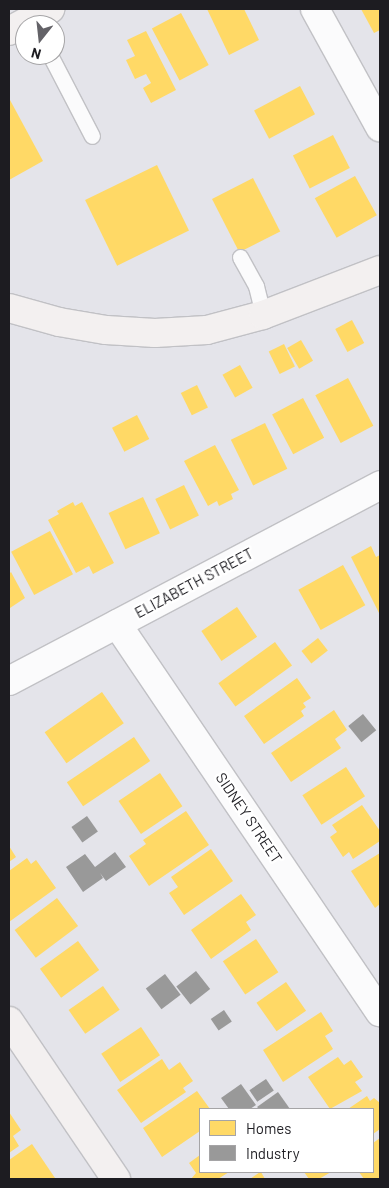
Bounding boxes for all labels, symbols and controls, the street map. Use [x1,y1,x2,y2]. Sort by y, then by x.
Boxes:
north arrow [15,15,65,65]
text: N [29,44,43,63]
street label: ELIZABETH STREET [132,544,256,622]
street label: SIDNEY STREET [212,769,286,867]
legend [199,1108,374,1173]
text: Homes [246,1119,291,1137]
text: Industry [246,1144,300,1162]

